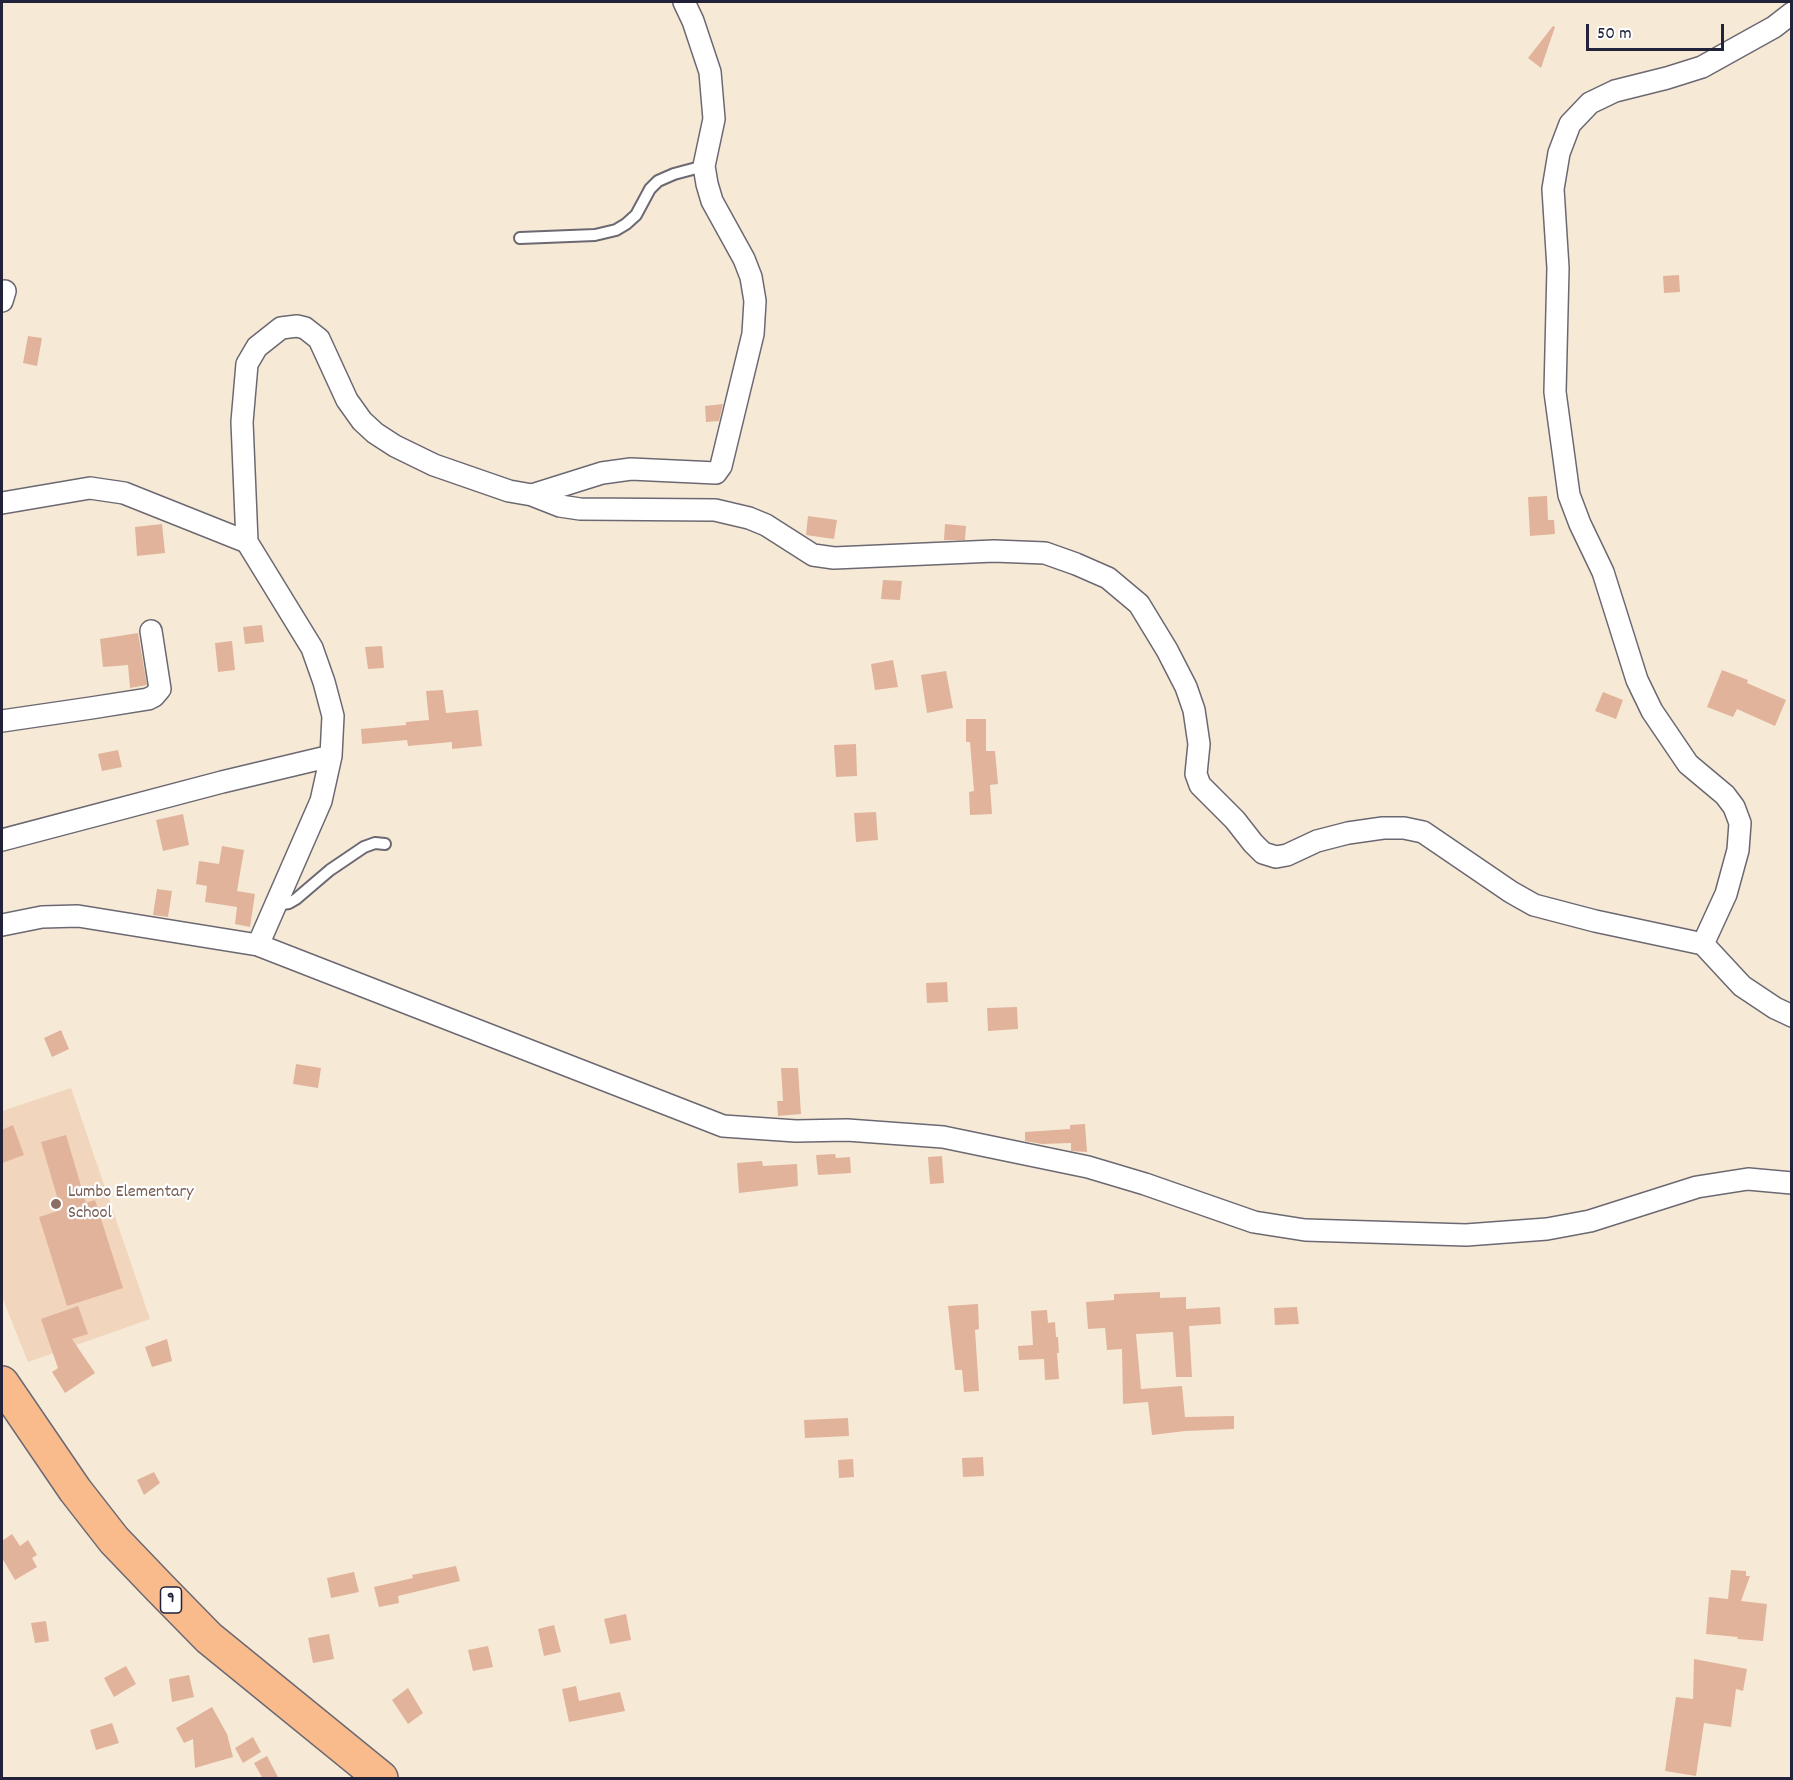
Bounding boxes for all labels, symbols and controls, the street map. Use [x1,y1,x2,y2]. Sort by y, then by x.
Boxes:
scale bar [1589,12,1727,50]
text: 50 m [1597,22,1632,47]
place label: Lumbo Elementary School [68,1183,193,1226]
marker: Lumbo Elementary School [49,1197,63,1211]
road number: 9 [160,1587,182,1613]

